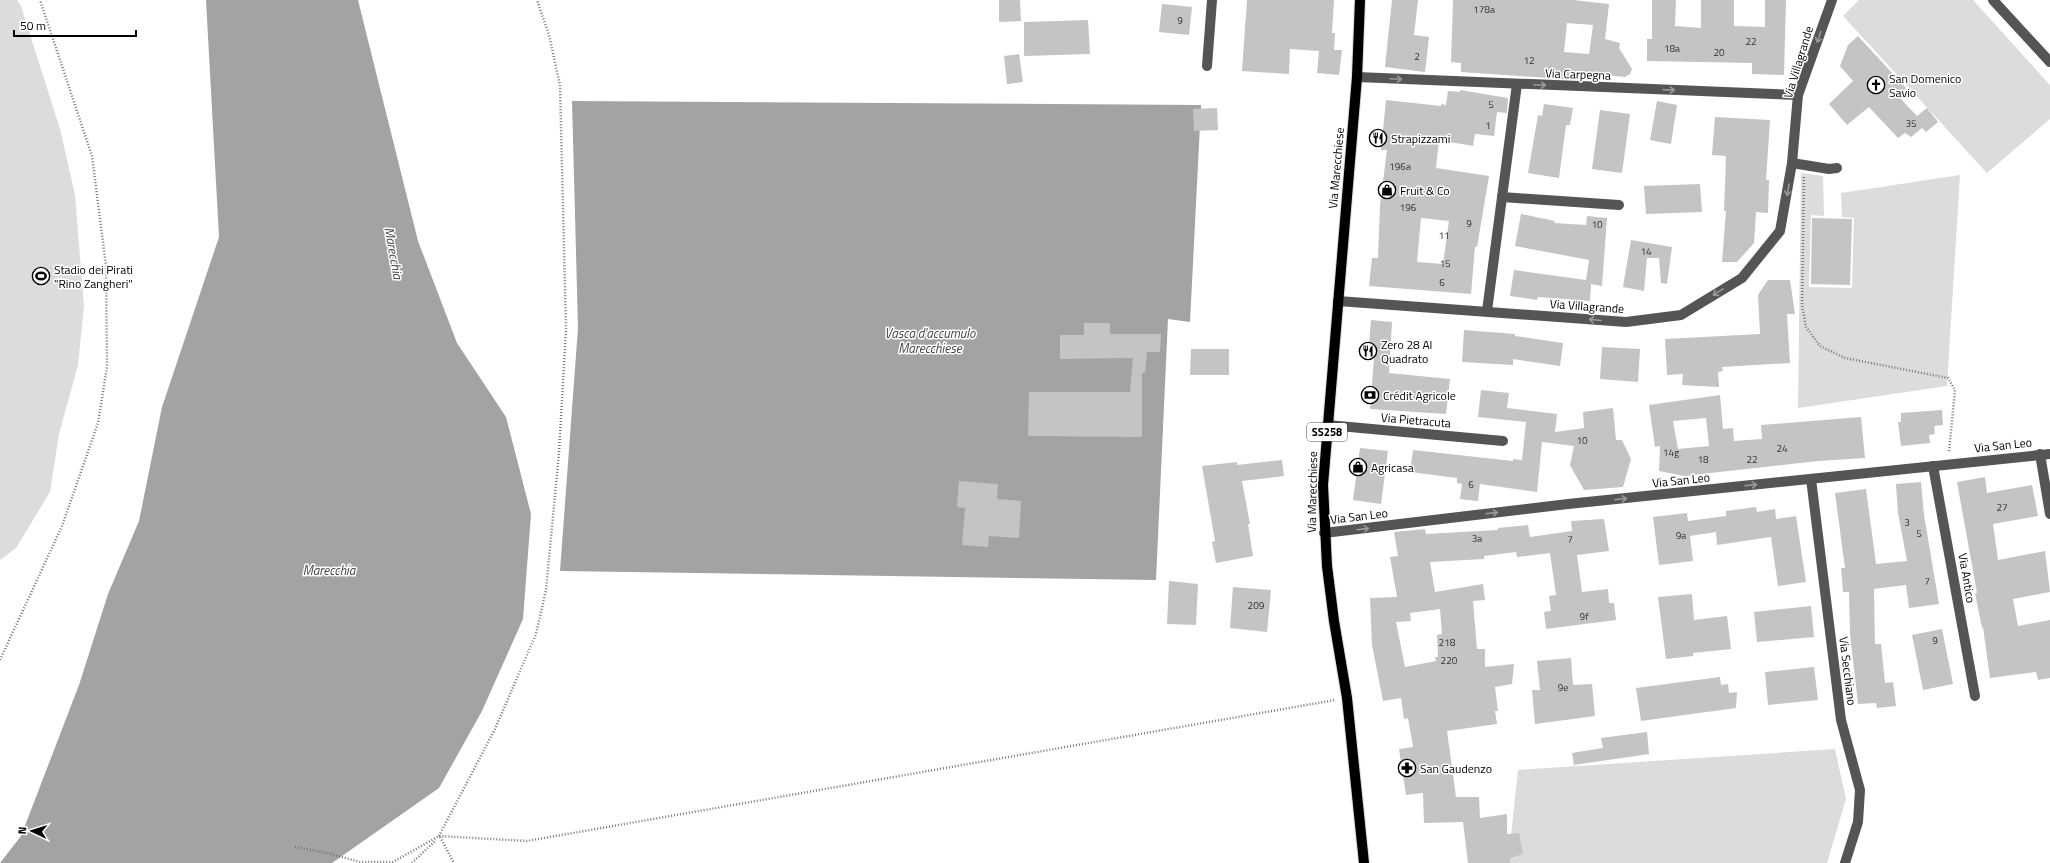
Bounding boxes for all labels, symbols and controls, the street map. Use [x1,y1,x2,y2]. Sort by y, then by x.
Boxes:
house number: 178a [1473,2,1495,17]
scale bar [14,12,136,38]
house number: 9 [1177,13,1183,28]
text: 50 m [20,16,46,35]
street label: Via Villagrande [1778,24,1818,100]
one-way arrow [1814,30,1822,42]
house number: 22 [1745,34,1757,49]
house number: 18a [1664,41,1680,56]
house number: 20 [1713,45,1725,60]
house number: 2 [1414,49,1420,64]
house number: 12 [1523,53,1535,68]
street label: Via Carpegna [1545,63,1611,85]
place label: San Domenico Savio [1889,69,1961,102]
one-way arrow [1389,75,1402,82]
church icon: San Domenico Savio [1866,75,1886,95]
one-way arrow [1533,81,1546,89]
one-way arrow [1662,86,1675,94]
house number: 5 [1488,97,1494,112]
house number: 35 [1905,116,1917,131]
house number: 1 [1485,118,1491,133]
street label: Via Marecchiese [1323,127,1349,209]
restaurant icon: Strapizzami [1368,128,1388,148]
place label: Strapizzami [1391,129,1450,148]
house number: 196a [1389,159,1411,174]
shop icon: Fruit & Co [1377,180,1397,200]
place label: Fruit & Co [1400,181,1450,200]
one-way arrow [1783,184,1791,197]
house number: 196 [1400,200,1417,215]
house number: 9 [1466,216,1472,231]
house number: 10 [1591,217,1603,232]
water label: Marecchia [380,225,409,282]
house number: 11 [1438,228,1450,243]
house number: 14 [1640,244,1652,259]
house number: 15 [1439,256,1451,271]
place label: Stadio dei Pirati "Rino Zangheri" [54,260,133,293]
sports icon: Stadio dei Pirati "Rino Zangheri" [31,266,51,286]
house number: 6 [1439,275,1445,290]
one-way arrow [1712,289,1724,297]
street label: Via Villagrande [1549,294,1625,318]
one-way arrow [1589,316,1602,323]
water label: Vasca d'accumulo Marecchiese [885,323,976,358]
place label: Zero 28 Al Quadrato [1381,335,1432,368]
restaurant icon: Zero 28 Al Quadrato [1358,341,1378,361]
bank icon: Crédit Agricole [1360,385,1380,405]
place label: Crédit Agricole [1383,386,1456,405]
street label: Via Pietracuta [1380,407,1452,433]
road number: SS258 [1307,423,1347,441]
house number: 10 [1576,433,1588,448]
street label: Via San Leo [1973,433,2033,457]
house number: 24 [1776,441,1788,456]
house number: 14g [1663,445,1679,460]
street label: Via Marecchiese [1302,451,1322,533]
house number: 18 [1697,452,1709,467]
house number: 22 [1746,452,1758,467]
shop icon: Agricasa [1348,457,1368,477]
place label: Agricasa [1371,458,1414,477]
street label: Via San Leo [1651,468,1711,492]
house number: 6 [1468,477,1474,492]
one-way arrow [1744,482,1757,489]
one-way arrow [1614,495,1627,502]
house number: 27 [1996,500,2008,515]
street label: Via San Leo [1329,503,1389,529]
one-way arrow [1485,509,1498,517]
house number: 3 [1904,515,1910,530]
one-way arrow [1356,525,1369,533]
house number: 5 [1916,526,1922,541]
house number: 9a [1676,528,1686,543]
house number: 3a [1472,531,1482,546]
house number: 7 [1567,532,1573,547]
street label: Via Antico [1953,552,1981,604]
water label: Marecchia [303,560,357,580]
house number: 7 [1924,574,1930,589]
house number: 209 [1248,598,1265,613]
house number: 9f [1580,609,1589,624]
house number: 9 [1932,633,1938,648]
house number: 218 [1439,635,1456,650]
street label: Via Secchiano [1834,636,1862,706]
house number: 220 [1441,653,1458,668]
house number: 9e [1558,680,1568,695]
pharmacy icon: San Gaudenzo [1397,758,1417,778]
place label: San Gaudenzo [1420,759,1492,778]
north arrow [12,811,52,851]
text: N [14,826,30,835]

